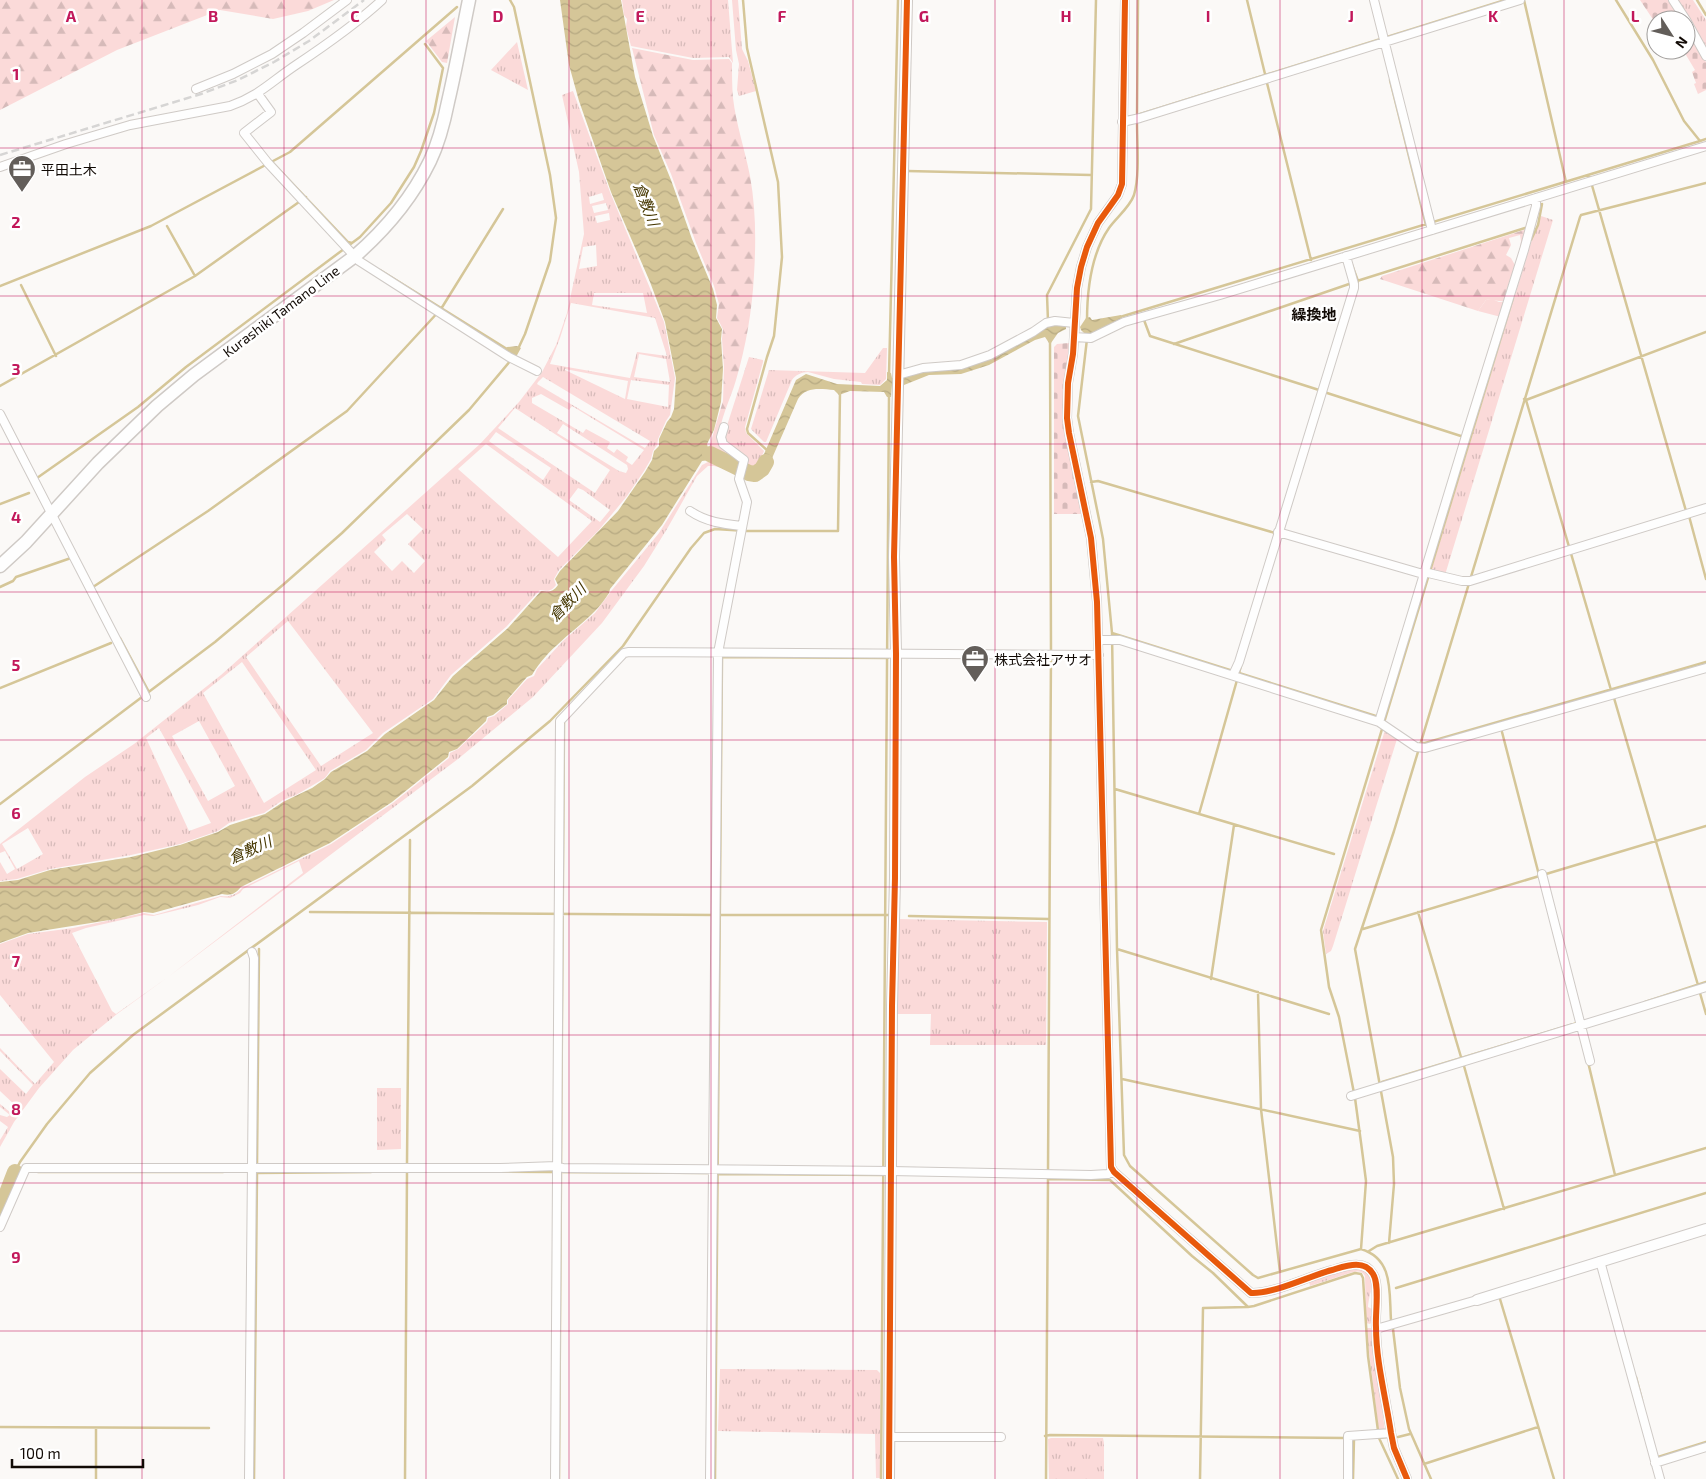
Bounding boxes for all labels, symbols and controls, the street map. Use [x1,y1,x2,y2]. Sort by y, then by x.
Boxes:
text: A [66,6,77,25]
text: B [208,6,218,25]
text: C [350,6,360,25]
text: D [493,6,504,25]
text: E [635,6,645,25]
text: F [778,6,787,25]
text: G [919,6,929,25]
text: H [1060,6,1072,25]
text: I [1206,6,1210,25]
text: J [1348,6,1354,25]
text: K [1488,6,1499,25]
text: L [1631,6,1640,25]
north arrow [1646,10,1696,60]
text: N [1672,34,1692,52]
text: 1 [13,64,19,83]
office icon: 平田土木 [7,154,37,193]
place label: 平田土木 [41,161,97,178]
water label: 倉敷川 [631,180,664,230]
text: 2 [11,212,21,231]
street label: Kurashiki Tamano Line [219,262,343,360]
district label: 繰換地 [1291,305,1337,323]
text: 3 [11,359,21,378]
text: 4 [11,507,21,526]
water label: 倉敷川 [545,578,590,624]
office icon: 株式会社アサオ [960,644,990,683]
place label: 株式会社アサオ [994,651,1092,668]
text: 5 [12,655,21,674]
text: 6 [11,803,21,822]
water label: 倉敷川 [226,831,276,866]
text: 7 [12,951,21,970]
text: 8 [11,1099,21,1118]
text: 9 [11,1247,21,1266]
scale bar [12,1436,144,1468]
text: 100 m [20,1444,61,1462]

